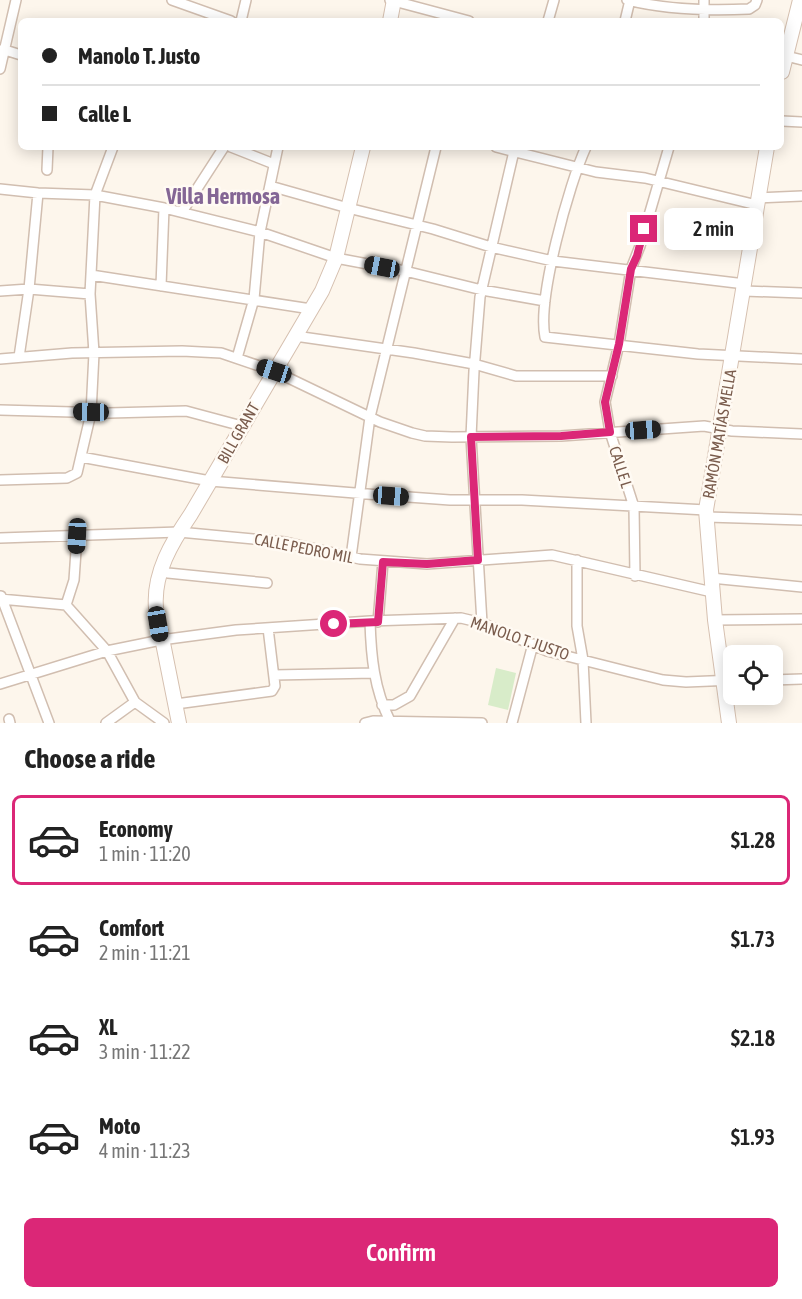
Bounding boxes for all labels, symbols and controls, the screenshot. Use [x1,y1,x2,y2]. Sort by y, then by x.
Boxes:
text: Manolo T. Justo [78,43,200,69]
text: Calle L [78,101,131,127]
district label: Villa Hermosa [165,183,280,209]
callout: 2 min [665,208,764,250]
route end [630,215,657,242]
text: 2 min [693,217,734,240]
car [363,255,401,279]
car [254,357,294,385]
street label: RAMÓN MATÍAS MELLA [699,368,739,500]
street label: BILL GRANT [213,399,263,467]
car [73,403,109,421]
car [624,420,662,440]
street label: CALLE L [606,444,636,491]
car [372,486,410,506]
car [67,518,87,554]
street label: CALLE PEDRO MIL [253,530,356,567]
car [146,605,170,643]
route start [320,610,347,637]
street label: MANOLO T. JUSTO [468,613,572,663]
map controls [723,645,783,705]
button: locate [723,645,783,705]
text: Choose a ride [24,743,156,774]
icon: car [27,813,81,867]
text: Economy [99,816,173,842]
text: $1.28 [731,827,775,853]
text: 1 min · 11:20 [99,842,191,865]
icon: car [27,912,81,966]
text: Comfort [99,915,164,941]
text: $1.73 [731,926,775,952]
text: 2 min · 11:21 [99,941,191,964]
icon: car [27,1011,81,1065]
text: XL [99,1014,117,1040]
text: $2.18 [731,1025,775,1051]
text: 3 min · 11:22 [99,1040,191,1063]
icon: car [27,1110,81,1164]
text: Moto [99,1113,141,1139]
text: $1.93 [731,1124,775,1150]
text: 4 min · 11:23 [99,1139,191,1162]
button: Confirm [24,1218,778,1287]

